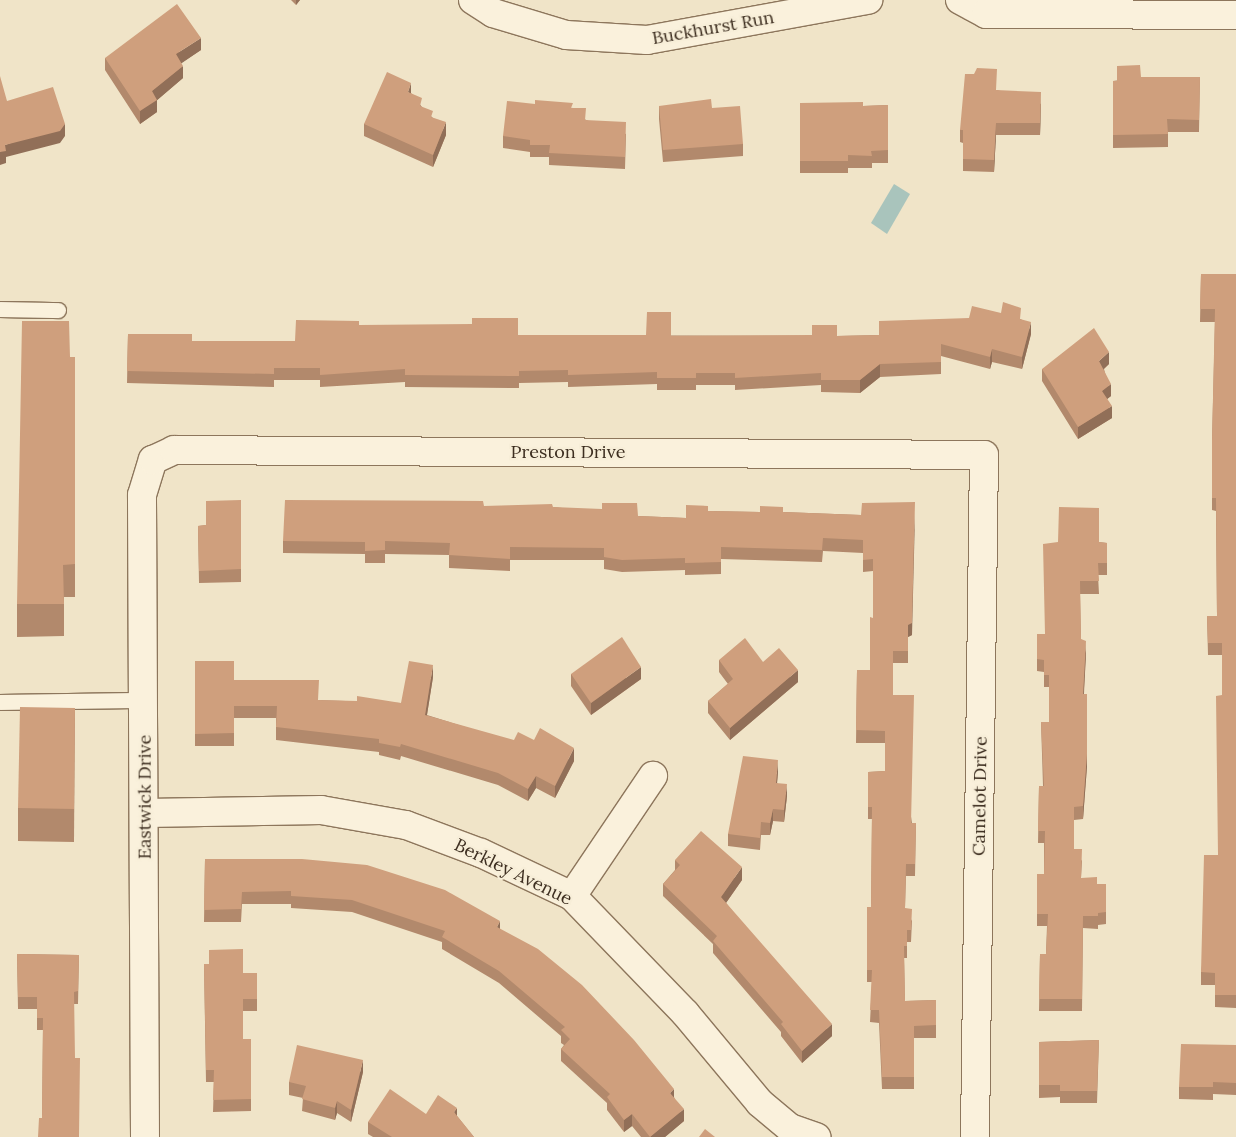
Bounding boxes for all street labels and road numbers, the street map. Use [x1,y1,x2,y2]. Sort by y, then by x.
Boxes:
street label: Buckhurst Run [650,7,776,49]
street label: Preston Drive [511,441,625,463]
street label: Eastwick Drive [134,735,156,859]
street label: Camelot Drive [968,736,992,856]
street label: Berkley Avenue [451,834,575,910]

